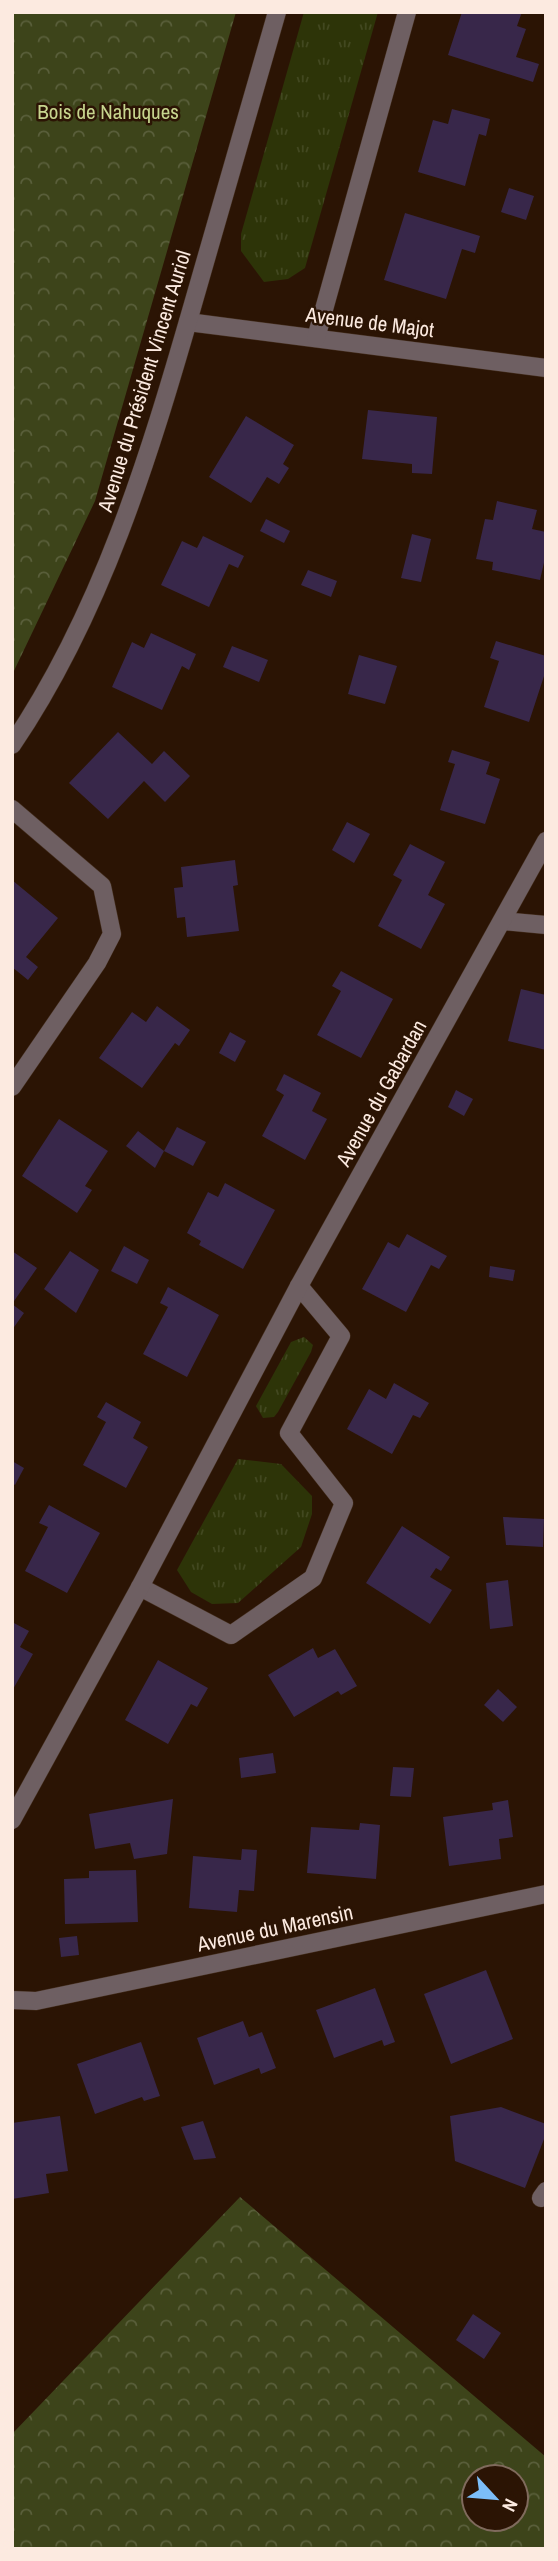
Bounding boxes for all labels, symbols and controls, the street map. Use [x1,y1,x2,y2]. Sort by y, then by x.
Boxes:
park label: Bois de Nahuques [37,97,179,126]
street label: Avenue du Président Vincent Auriol [90,247,198,516]
street label: Avenue de Majot [303,300,436,344]
street label: Avenue du Gabardan [328,1015,433,1172]
street label: Avenue du Marensin [193,1897,356,1959]
north arrow [460,2463,530,2533]
text: N [496,2495,524,2516]

